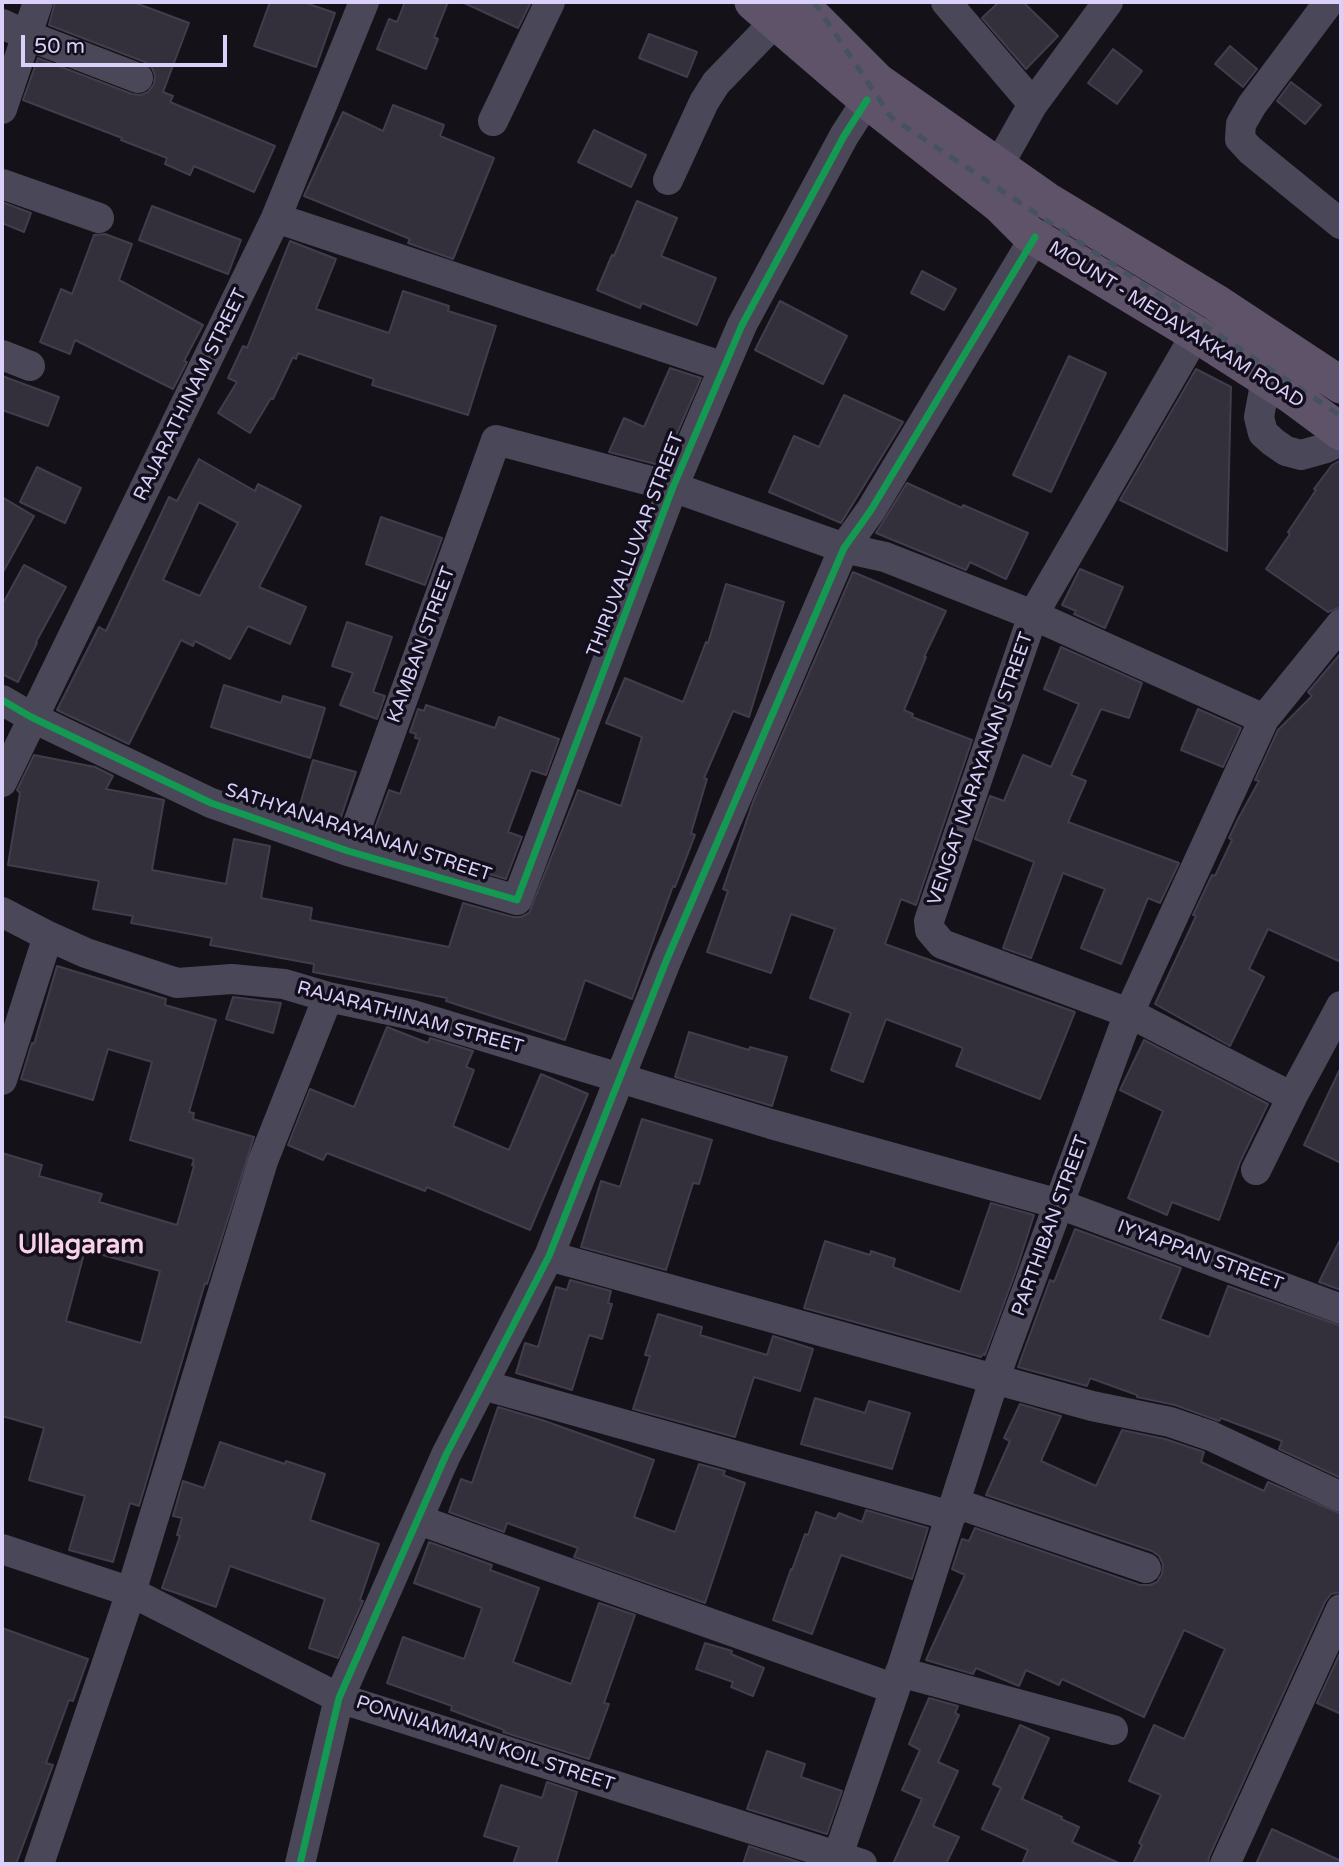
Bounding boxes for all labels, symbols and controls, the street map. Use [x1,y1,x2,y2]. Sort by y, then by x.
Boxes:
scale bar [24,21,231,65]
text: 50 m [34,34,85,59]
street label: MOUNT - MEDAVAKKAM ROAD [1044,237,1308,413]
street label: RAJARATHINAM STREET [130,285,252,505]
street label: THIRUVALLUVAR STREET [583,430,689,660]
street label: KAMBAN STREET [383,564,461,726]
street label: VENGAT NARAYANAN STREET [923,630,1039,908]
street label: SATHYANARAYANAN STREET [222,779,494,887]
street label: RAJARATHINAM STREET [294,977,526,1059]
street label: PARTHIBAN STREET [1008,1133,1094,1319]
street label: IYYAPPAN STREET [1114,1215,1286,1297]
district label: Ullagaram [18,1230,144,1262]
street label: PONNIAMMAN KOIL STREET [353,1691,617,1797]

